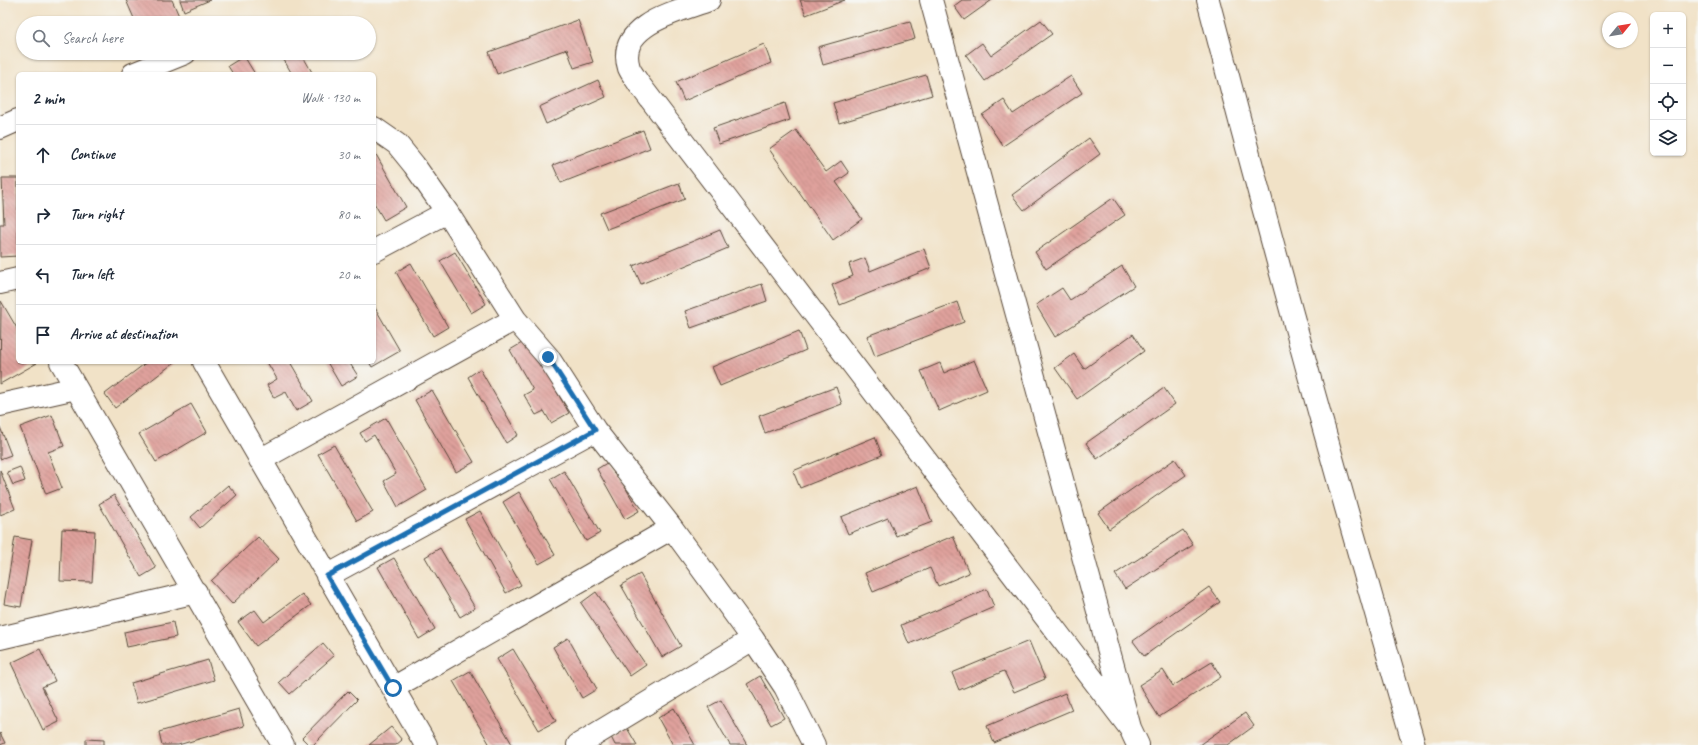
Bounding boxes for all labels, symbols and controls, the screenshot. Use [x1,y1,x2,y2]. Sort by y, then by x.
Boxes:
north arrow [1602,12,1638,48]
map controls [1650,12,1686,156]
button: + [1650,12,1686,48]
search box [16,16,376,60]
icon: search [30,27,52,49]
text: Search here [62,29,123,48]
button: − [1650,48,1686,84]
button: locate [1650,84,1686,120]
text: 2 min [32,88,65,109]
text: Walk · 130 m [301,90,360,106]
button: layers [1650,120,1686,156]
icon: ahead [32,144,54,166]
text: Continue [70,145,115,164]
text: 30 m [338,147,360,163]
icon: right [32,204,54,226]
text: Turn right [70,205,123,224]
text: 80 m [338,207,360,223]
icon: left [32,264,54,286]
text: Turn left [70,265,113,284]
text: 20 m [338,267,360,283]
icon: arrive [32,324,54,346]
text: Arrive at destination [70,325,177,344]
route end [539,348,557,366]
route start [384,679,402,697]

